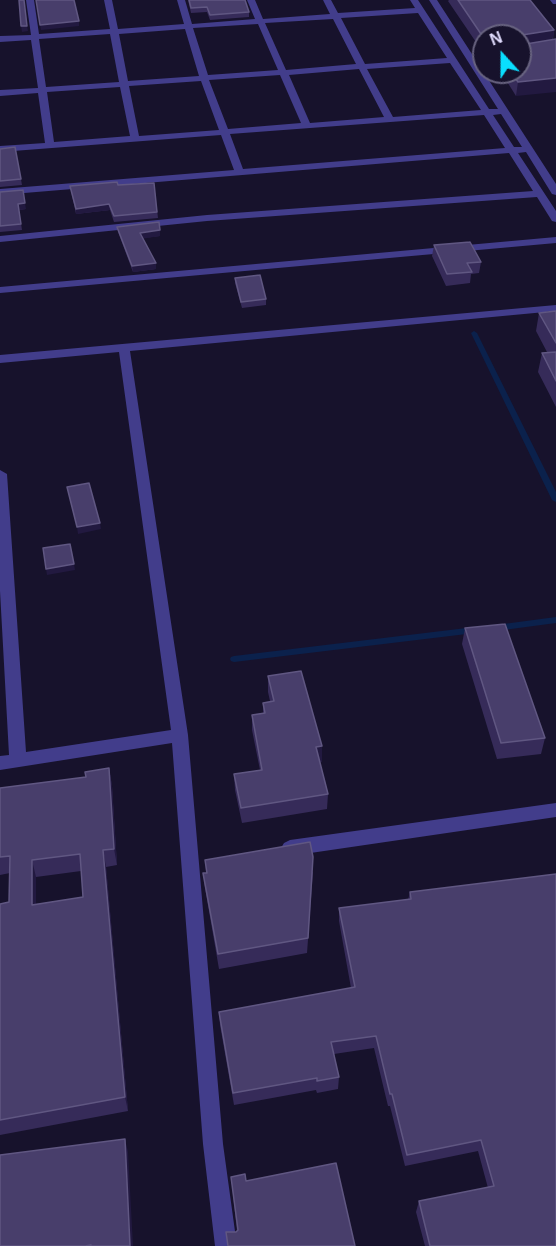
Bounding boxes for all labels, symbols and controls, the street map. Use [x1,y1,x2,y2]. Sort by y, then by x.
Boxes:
north arrow [472,24,532,84]
text: N [488,29,505,49]

